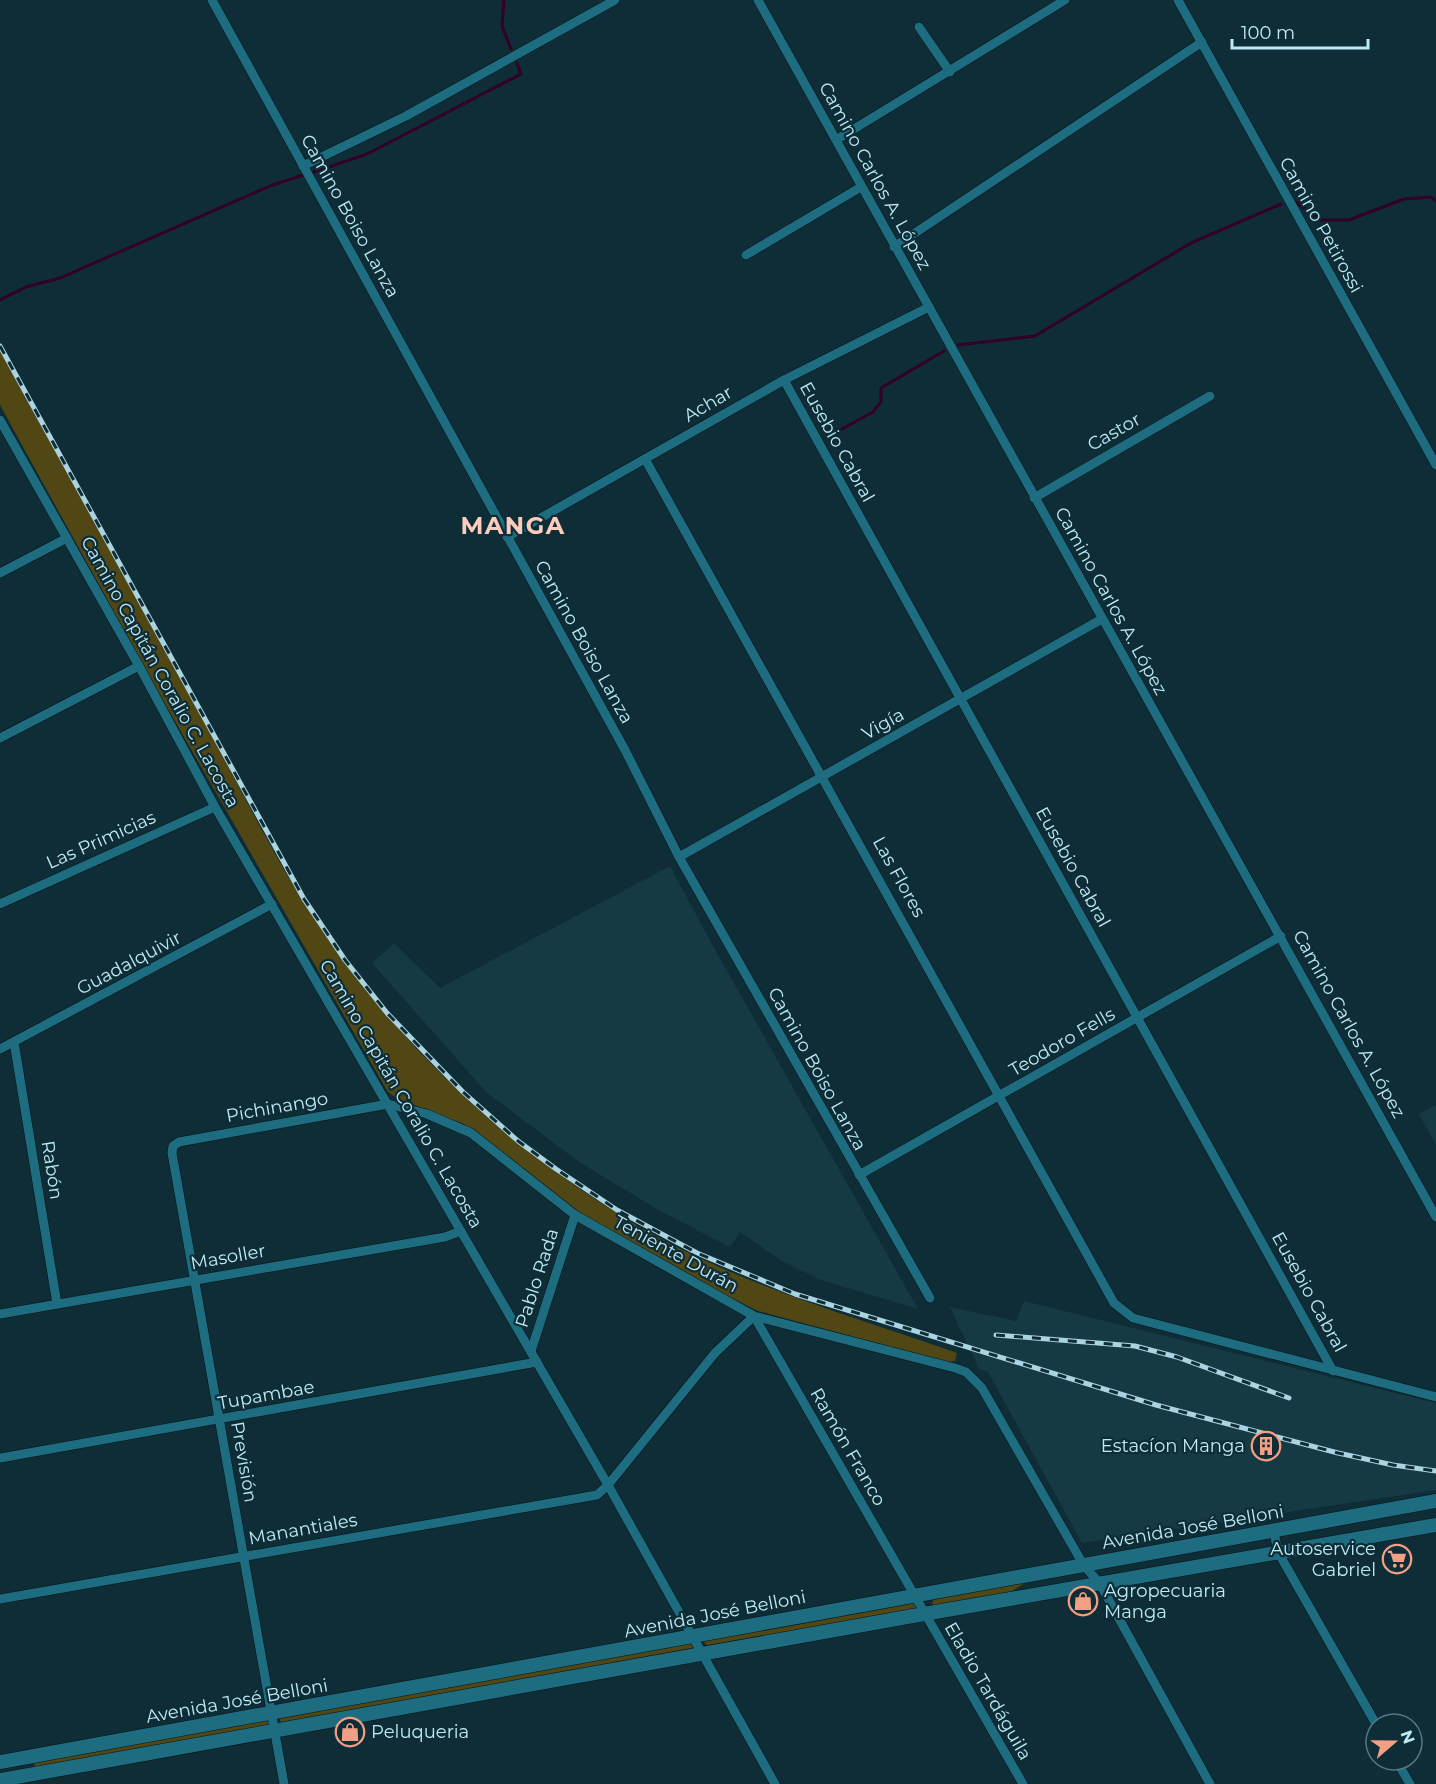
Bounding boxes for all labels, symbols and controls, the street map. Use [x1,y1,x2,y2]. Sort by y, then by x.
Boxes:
scale bar [1232,12,1368,50]
text: 100 m [1241,22,1295,44]
street label: Camino Carlos A. López [814,78,936,274]
street label: Camino Boiso Lanza [296,131,404,301]
street label: Camino Petirossi [1275,153,1367,297]
street label: Eusebio Cabral [795,378,879,506]
street label: Achar [680,381,736,427]
street label: Castor [1084,408,1144,456]
street label: Camino Carlos A. López [1050,503,1172,699]
district label: MANGA [460,511,566,540]
street label: Camino Capitán Coralio C. Lacosta [76,533,244,811]
street label: Camino Boiso Lanza [530,557,638,727]
street label: Vigía [858,703,908,745]
street label: Eusebio Cabral [1031,803,1115,931]
street label: Las Primicias [43,806,159,874]
street label: Las Flores [868,833,930,921]
street label: Guadalquivir [73,926,185,1000]
street label: Camino Carlos A. López [1288,926,1410,1122]
street label: Camino Capitán Coralio C. Lacosta [315,956,487,1232]
street label: Camino Boiso Lanza [763,984,871,1154]
street label: Teodoro Fells [1005,1003,1119,1081]
street label: Pichinango [224,1087,330,1127]
street label: Rabón [37,1139,67,1201]
street label: Teniente Durán [610,1211,742,1297]
street label: Pablo Rada [511,1226,563,1330]
street label: Eusebio Cabral [1267,1228,1351,1356]
street label: Masoller [189,1240,267,1274]
street label: Tupambae [216,1376,316,1414]
street label: Ramón Franco [805,1384,891,1510]
street label: Previsión [226,1420,262,1504]
building icon: Estacíon Manga [1250,1430,1282,1462]
place label: Estacíon Manga [1101,1435,1245,1457]
street label: Avenida José Belloni [1100,1500,1286,1554]
street label: Manantiales [247,1509,359,1549]
place label: Autoservice Gabriel [1270,1538,1376,1581]
supermarket icon: Autoservice Gabriel [1381,1543,1413,1575]
place label: Agropecuaria Manga [1104,1580,1226,1623]
shop icon: Agropecuaria Manga [1067,1585,1099,1617]
street label: Avenida José Belloni [622,1586,808,1642]
street label: Eladio Tardáguila [940,1618,1036,1764]
street label: Avenida José Belloni [144,1674,330,1728]
north arrow [1364,1712,1424,1772]
shop icon: Peluqueria [334,1716,366,1748]
place label: Peluqueria [371,1721,469,1743]
text: N [1396,1728,1419,1746]

